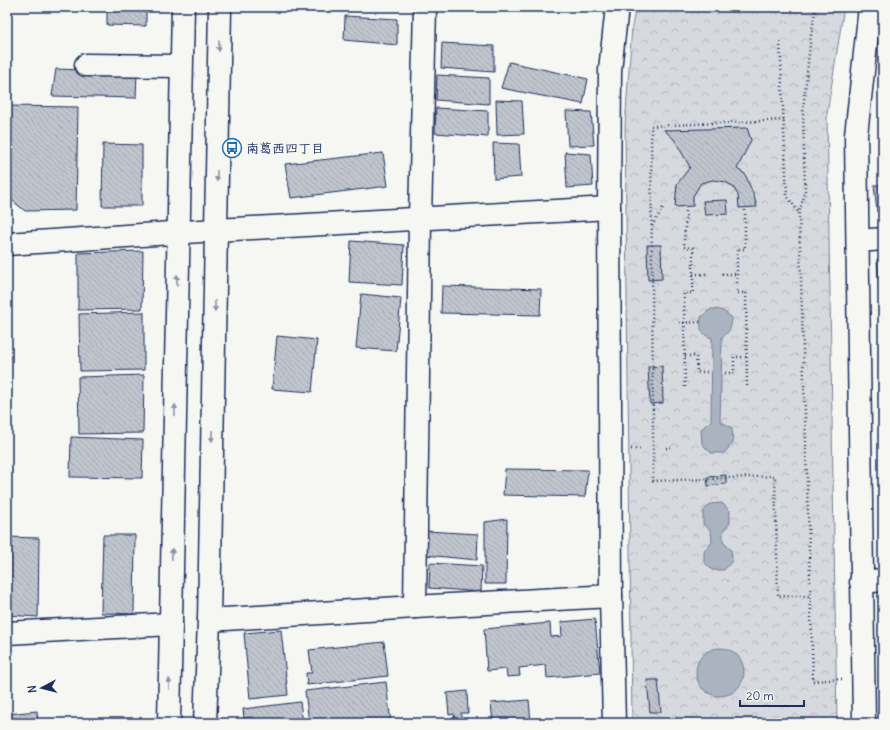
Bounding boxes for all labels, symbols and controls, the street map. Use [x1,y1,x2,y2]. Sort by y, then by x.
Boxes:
one-way arrow [216,40,222,53]
bus stop icon: 南葛西四丁目 [221,137,243,159]
place label: 南葛西四丁目 [246,140,324,157]
one-way arrow [214,170,220,183]
one-way arrow [174,273,180,286]
one-way arrow [212,300,218,313]
one-way arrow [171,404,178,416]
one-way arrow [209,430,215,443]
one-way arrow [169,547,175,560]
north arrow [22,668,62,708]
one-way arrow [166,678,173,690]
scale bar [740,682,804,708]
text: N [25,685,39,694]
text: 20 m [746,688,774,703]

